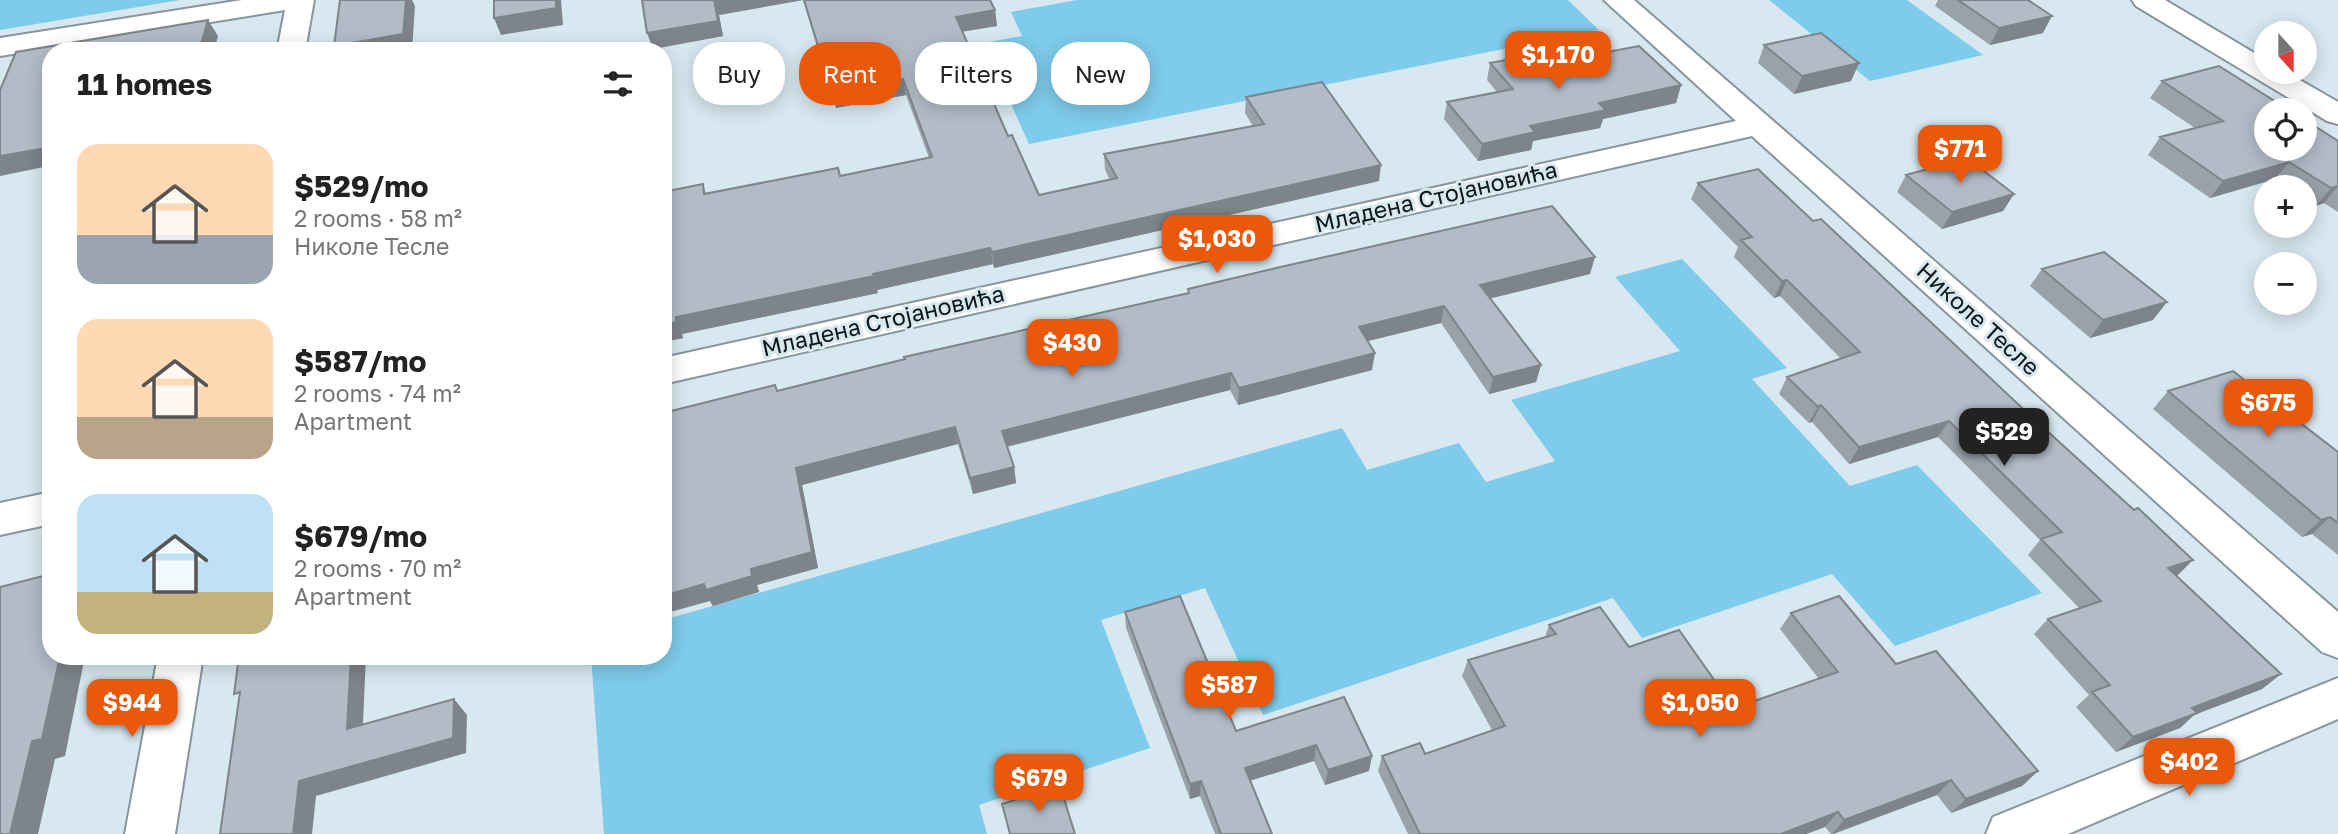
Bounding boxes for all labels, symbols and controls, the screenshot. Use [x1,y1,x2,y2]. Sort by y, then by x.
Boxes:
north arrow [2254,21,2317,84]
map controls [2254,21,2317,315]
pin: $1,170 [1501,32,1615,91]
text: $1,170 [1521,40,1595,68]
chip: Buy [693,42,785,105]
chip: Rent [799,42,901,105]
chip: Filters [915,42,1037,105]
chip: New [1051,42,1150,105]
icon: filters [599,65,637,103]
text: 11 homes [77,66,212,102]
button: locate [2254,98,2317,161]
pin: $771 [1919,125,2001,185]
text: $771 [1934,134,1986,162]
street label: Младена Стојановића [1312,154,1560,238]
text: $529/mo [294,168,428,204]
icon: home [133,172,217,256]
button: + [2254,175,2317,238]
text: 2 rooms · 58 m² [294,204,462,232]
pin: $1,030 [1160,216,1274,275]
text: $1,030 [1178,224,1256,252]
text: Николе Тесле [294,232,449,260]
button: − [2254,252,2317,315]
street label: Николе Тесле [1912,256,2046,381]
street label: Младена Стојановића [759,278,1007,362]
pin: $430 [1031,320,1113,379]
text: $430 [1043,328,1101,356]
text: $587/mo [294,343,427,379]
icon: home [133,347,217,431]
text: 2 rooms · 74 m² [294,379,461,407]
pin: $675 [2227,380,2309,439]
text: $675 [2240,388,2296,416]
text: Apartment [294,407,412,435]
pin: $529 [1963,408,2045,468]
text: $529 [1975,417,2033,445]
text: $679/mo [294,518,427,554]
icon: home [133,522,217,606]
text: 2 rooms · 70 m² [294,554,461,582]
text: Apartment [294,582,412,610]
pin: $587 [1188,662,1270,721]
text: $587 [1201,670,1257,698]
pin: $944 [91,680,173,739]
pin: $1,050 [1643,680,1757,739]
text: $944 [103,688,161,716]
text: $1,050 [1661,688,1739,716]
pin: $402 [2148,738,2230,798]
text: $402 [2160,747,2218,775]
pin: $679 [998,754,1080,814]
text: $679 [1010,763,1068,791]

